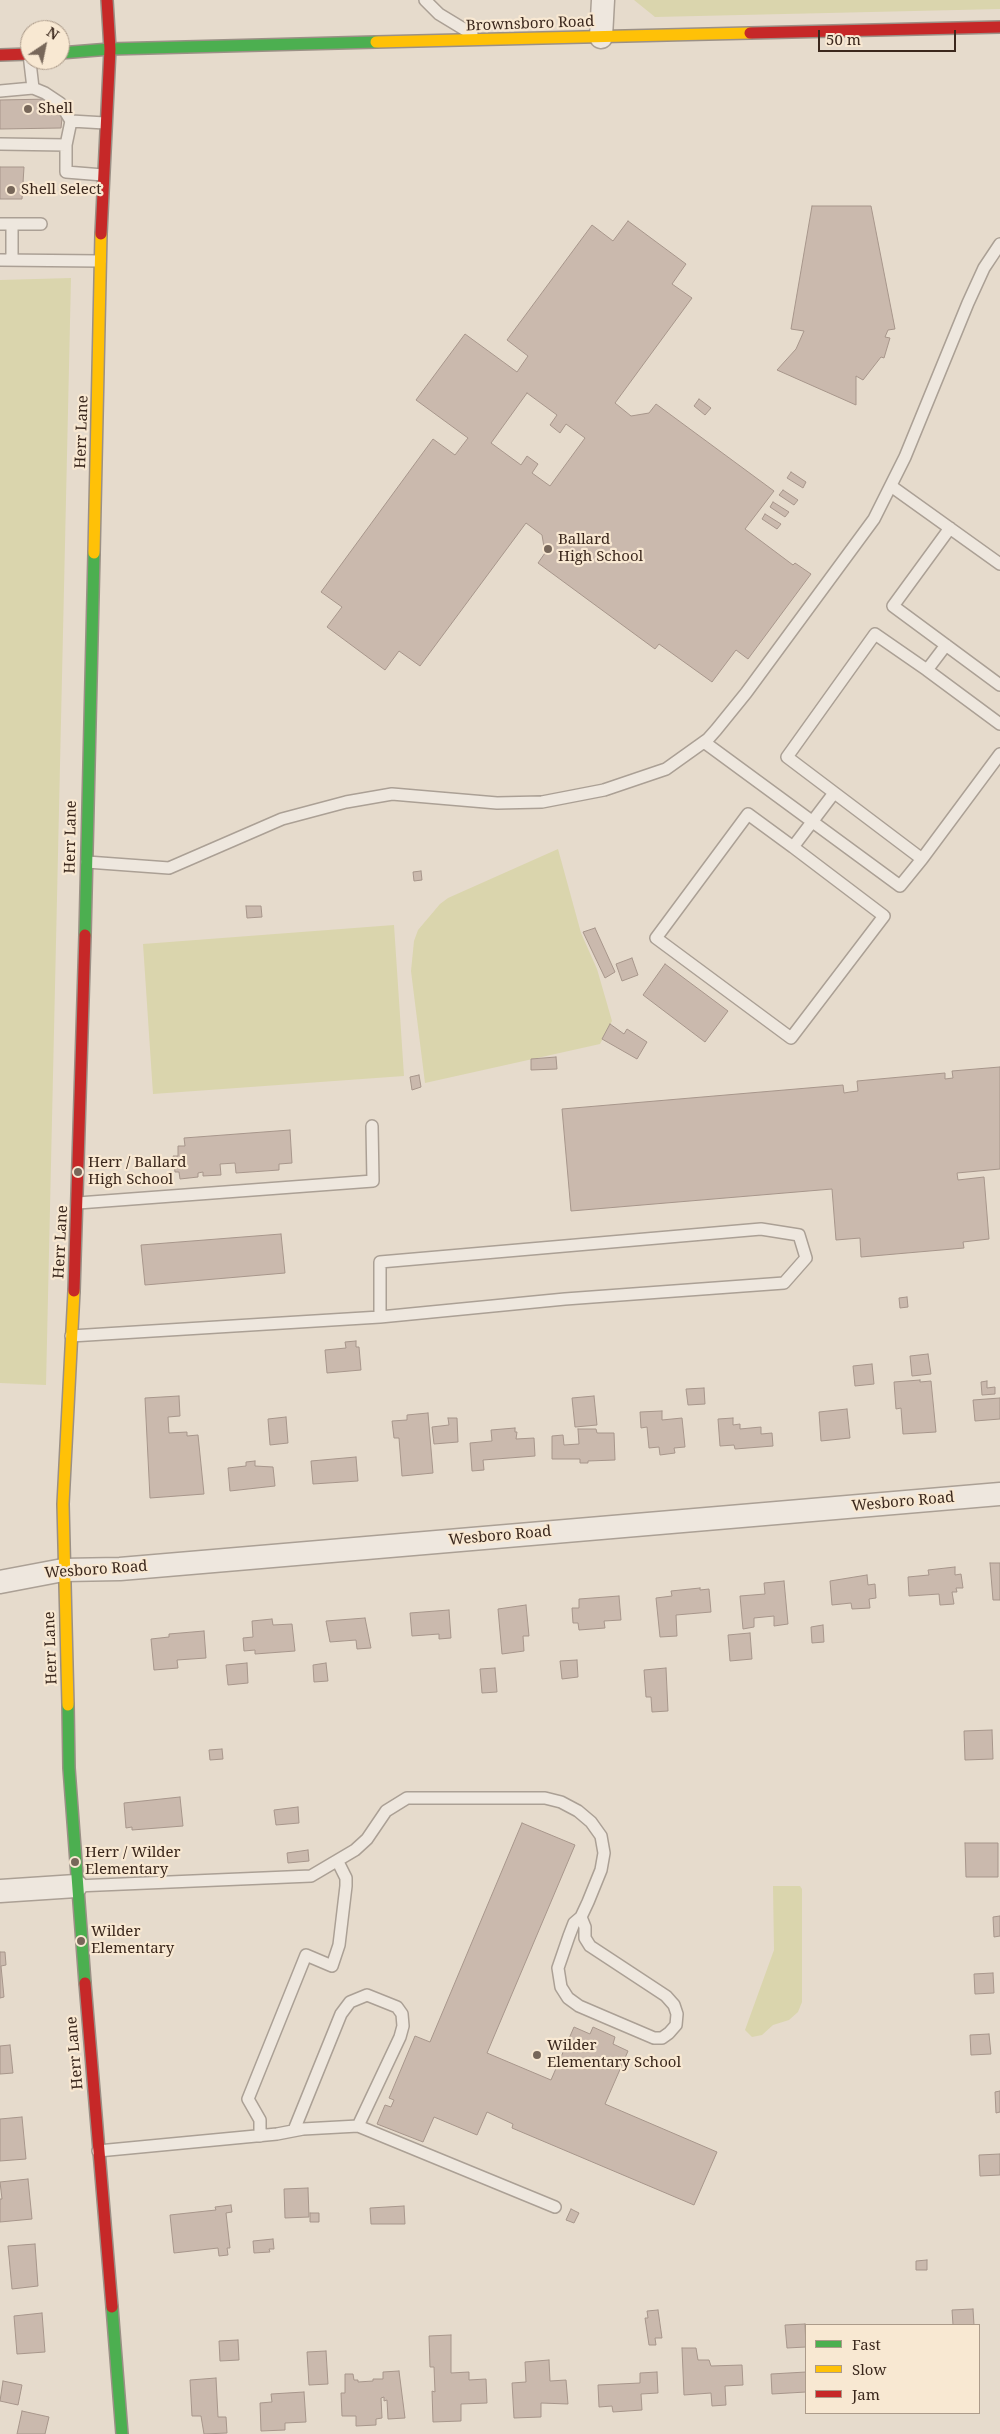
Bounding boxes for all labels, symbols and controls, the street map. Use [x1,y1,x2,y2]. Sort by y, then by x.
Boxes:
street label: Brownsboro Road [465,13,595,35]
north arrow [20,20,70,70]
scale bar [820,20,958,52]
text: N [43,22,63,44]
text: 50 m [826,29,861,49]
place label: Shell [38,100,73,118]
marker: Shell [22,103,34,115]
place label: Shell Select [21,181,101,199]
marker: Shell Select [5,184,17,196]
street label: Herr Lane [72,395,92,469]
place label: Ballard High School [558,531,643,566]
marker: Ballard High School [542,543,554,555]
street label: Herr Lane [61,800,81,874]
place label: Herr / Ballard High School [88,1154,186,1189]
marker: Herr / Ballard High School [72,1166,84,1178]
street label: Herr Lane [50,1205,72,1279]
street label: Wesboro Road [851,1489,955,1515]
street label: Wesboro Road [448,1523,552,1549]
street label: Wesboro Road [44,1557,148,1583]
street label: Herr Lane [41,1611,61,1685]
place label: Herr / Wilder Elementary [85,1844,181,1879]
marker: Herr / Wilder Elementary [69,1856,81,1868]
place label: Wilder Elementary [91,1923,174,1958]
marker: Wilder Elementary [75,1935,87,1947]
street label: Herr Lane [63,2016,87,2090]
place label: Wilder Elementary School [547,2037,681,2072]
marker: Wilder Elementary School [531,2049,543,2061]
legend [805,2324,980,2414]
text: Fast [852,2334,881,2354]
text: Slow [852,2359,886,2379]
text: Jam [852,2384,880,2404]

